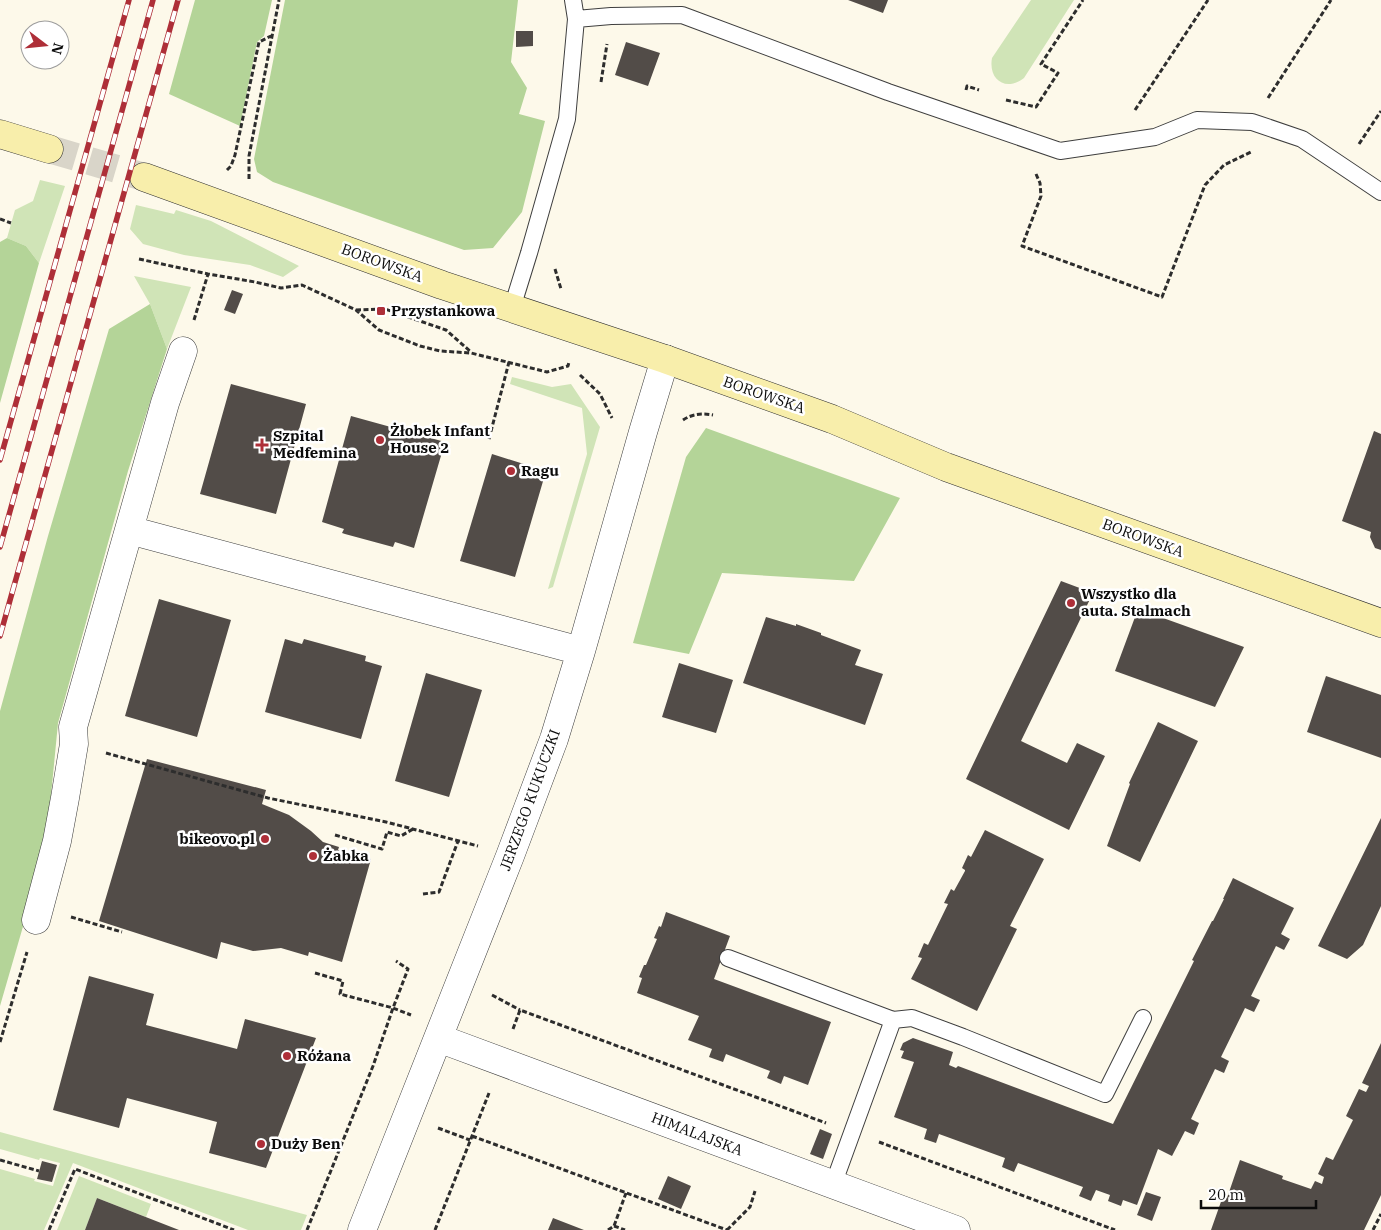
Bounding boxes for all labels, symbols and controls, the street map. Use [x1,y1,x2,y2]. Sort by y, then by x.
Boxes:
north arrow [20,20,70,70]
text: N [47,41,68,56]
street label: BOROWSKA [339,239,426,286]
place label: Przystankowa [391,301,496,320]
marker: Przystankowa [375,305,387,317]
street label: BOROWSKA [721,372,808,418]
place label: Żłobek Infant House 2 [390,421,490,457]
place label: Szpital Medfemina [273,426,357,462]
marker: Żłobek Infant House 2 [374,434,386,446]
marker: Szpital Medfemina [255,438,269,452]
place label: Ragu [521,461,559,480]
marker: Ragu [505,465,517,477]
street label: BOROWSKA [1100,514,1187,561]
place label: Wszystko dla auta. Stalmach [1081,584,1191,620]
marker: Wszystko dla auta. Stalmach [1065,597,1077,609]
street label: JERZEGO KUKUCZKI [495,726,564,873]
place label: bikeovo.pl [179,829,255,848]
marker: bikeovo.pl [259,833,271,845]
place label: Żabka [323,846,369,865]
marker: Żabka [307,850,319,862]
place label: Różana [297,1046,352,1065]
marker: Różana [281,1050,293,1062]
street label: HIMALAJSKA [649,1107,746,1160]
place label: Duży Ben [271,1134,341,1153]
marker: Duży Ben [255,1138,267,1150]
scale bar [1201,1178,1316,1210]
text: 20 m [1208,1185,1244,1204]

